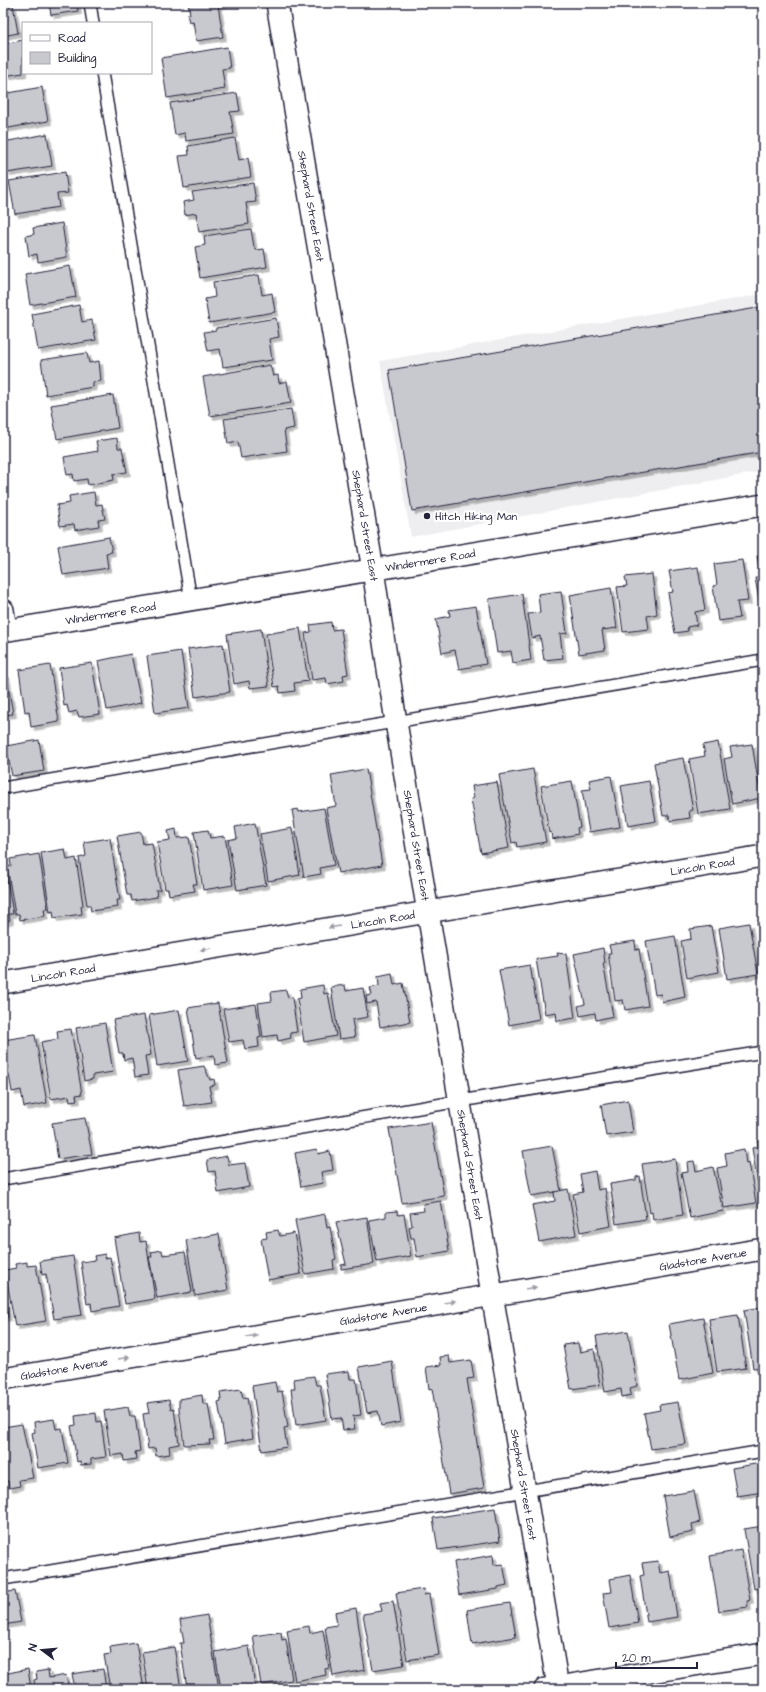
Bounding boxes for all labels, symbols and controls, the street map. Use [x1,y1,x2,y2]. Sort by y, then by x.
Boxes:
legend [22,22,152,74]
text: Road [58,30,86,47]
text: Building [58,50,96,68]
street label: Shephard Street East [295,150,328,263]
street label: Shephard Street East [349,469,382,583]
place label: Hitch Hiking Man [435,509,518,525]
marker: Hitch Hiking Man [422,511,432,521]
street label: Windermere Road [384,545,477,575]
street label: Windermere Road [64,598,157,628]
street label: Shephard Street East [400,789,434,903]
street label: Lincoln Road [669,853,736,879]
street label: Lincoln Road [350,907,416,932]
one-way arrow [328,925,340,931]
one-way arrow [200,946,212,952]
street label: Lincoln Road [30,960,97,986]
street label: Shephard Street East [454,1108,487,1222]
street label: Gladstone Avenue [658,1244,748,1274]
one-way arrow [525,1285,537,1291]
street label: Gladstone Avenue [339,1299,428,1329]
one-way arrow [443,1299,456,1305]
one-way arrow [246,1333,258,1339]
street label: Gladstone Avenue [19,1354,109,1383]
one-way arrow [118,1355,130,1361]
street label: Shephard Street East [507,1428,541,1542]
north arrow [22,1630,62,1670]
text: N [25,1642,41,1653]
scale bar [616,1644,697,1670]
text: 20 m [622,1650,651,1667]

